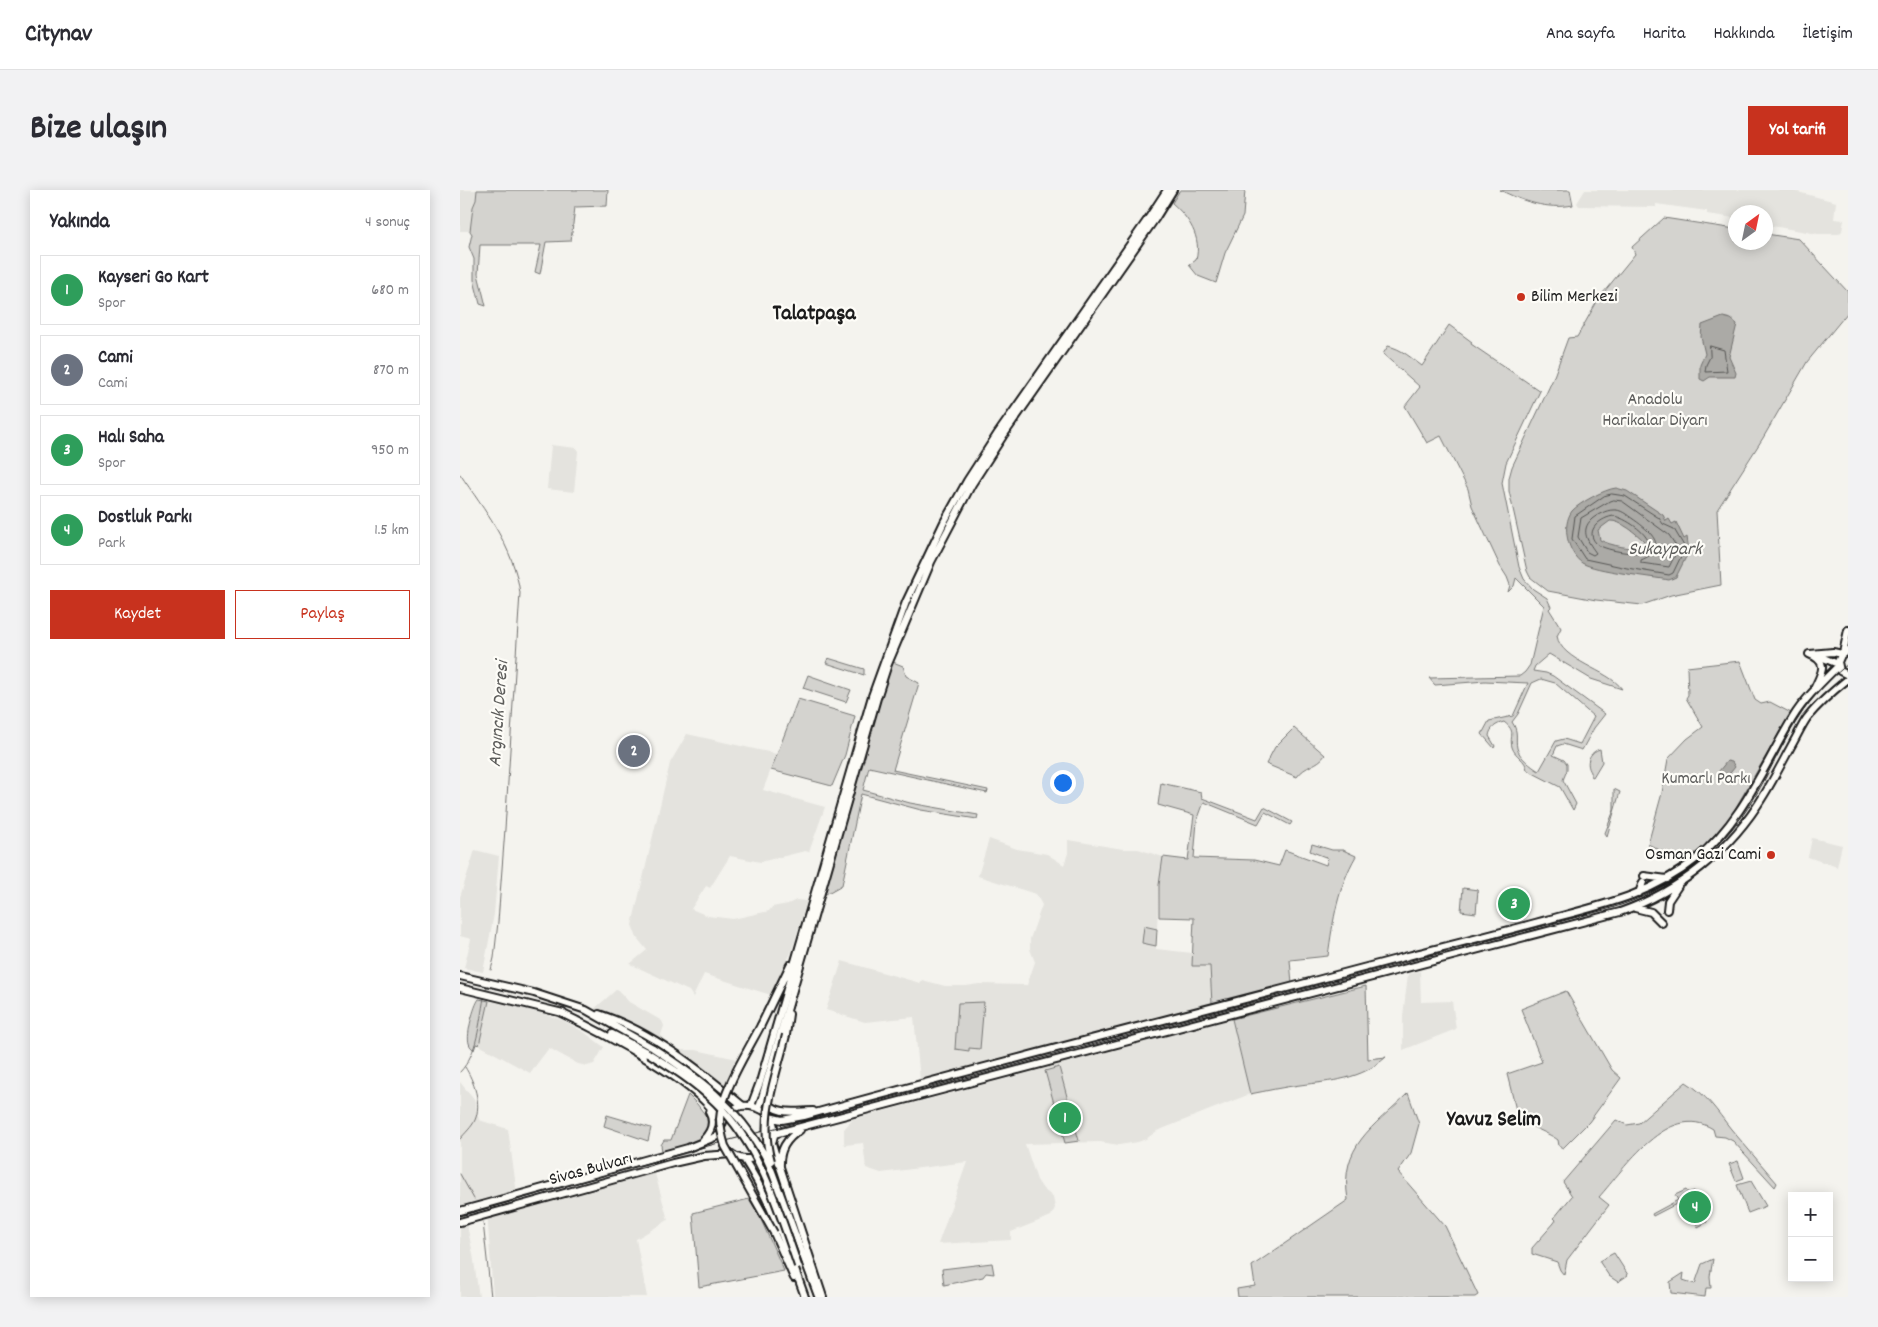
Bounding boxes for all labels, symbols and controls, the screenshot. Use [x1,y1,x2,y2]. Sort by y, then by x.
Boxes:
text: Citynav [25,18,92,52]
text: Ana sayfa [1546,22,1615,47]
text: Harita [1643,22,1685,47]
text: Hakkında [1713,22,1774,47]
text: İletişim [1802,22,1853,47]
text: Bize ulaşın [30,105,167,155]
button: Yol tarifi [1748,106,1848,155]
north arrow [1728,205,1773,250]
text: Yakında [50,208,109,238]
text: 4 sonuç [365,211,410,234]
text: Kayseri Go Kart [98,265,209,292]
text: 1 [65,279,69,302]
text: 680 m [371,279,409,302]
place label: Bilim Merkezi [1531,285,1617,310]
marker: Bilim Merkezi [1515,291,1527,303]
text: Spor [98,292,126,315]
district label: Talatpaşa [772,299,856,330]
text: Cami [98,345,133,372]
text: 2 [64,359,71,382]
text: 870 m [373,359,409,382]
text: Cami [98,372,127,395]
park label: Anadolu Harikalar Diyarı [1602,388,1708,434]
text: Halı Saha [98,425,164,452]
text: 3 [63,439,71,462]
text: 950 m [371,439,409,462]
text: Spor [98,452,126,475]
text: Dostluk Parkı [98,505,192,532]
text: 4 [64,519,70,542]
text: 1.5 km [374,519,409,542]
text: Park [98,532,125,555]
water label: Sukaypark [1628,537,1704,564]
button: Kaydet [50,590,225,639]
button: Paylaş [235,590,410,639]
water label: Argıncık Deresi [483,657,517,768]
pin: 2 [618,732,650,770]
park label: Kumarlı Parkı [1661,767,1751,792]
your location [1050,770,1076,796]
place label: Osman Gazi Cami [1645,843,1761,868]
marker: Osman Gazi Cami [1765,849,1777,861]
pin: 3 [1498,885,1530,923]
pin: 1 [1049,1099,1081,1137]
district label: Yavuz Selim [1446,1105,1541,1136]
street label: Sivas Bulvarı [547,1147,635,1193]
pin: 4 [1679,1188,1711,1226]
map controls [1788,1192,1833,1282]
button: + [1788,1192,1833,1237]
button: − [1788,1237,1833,1282]

